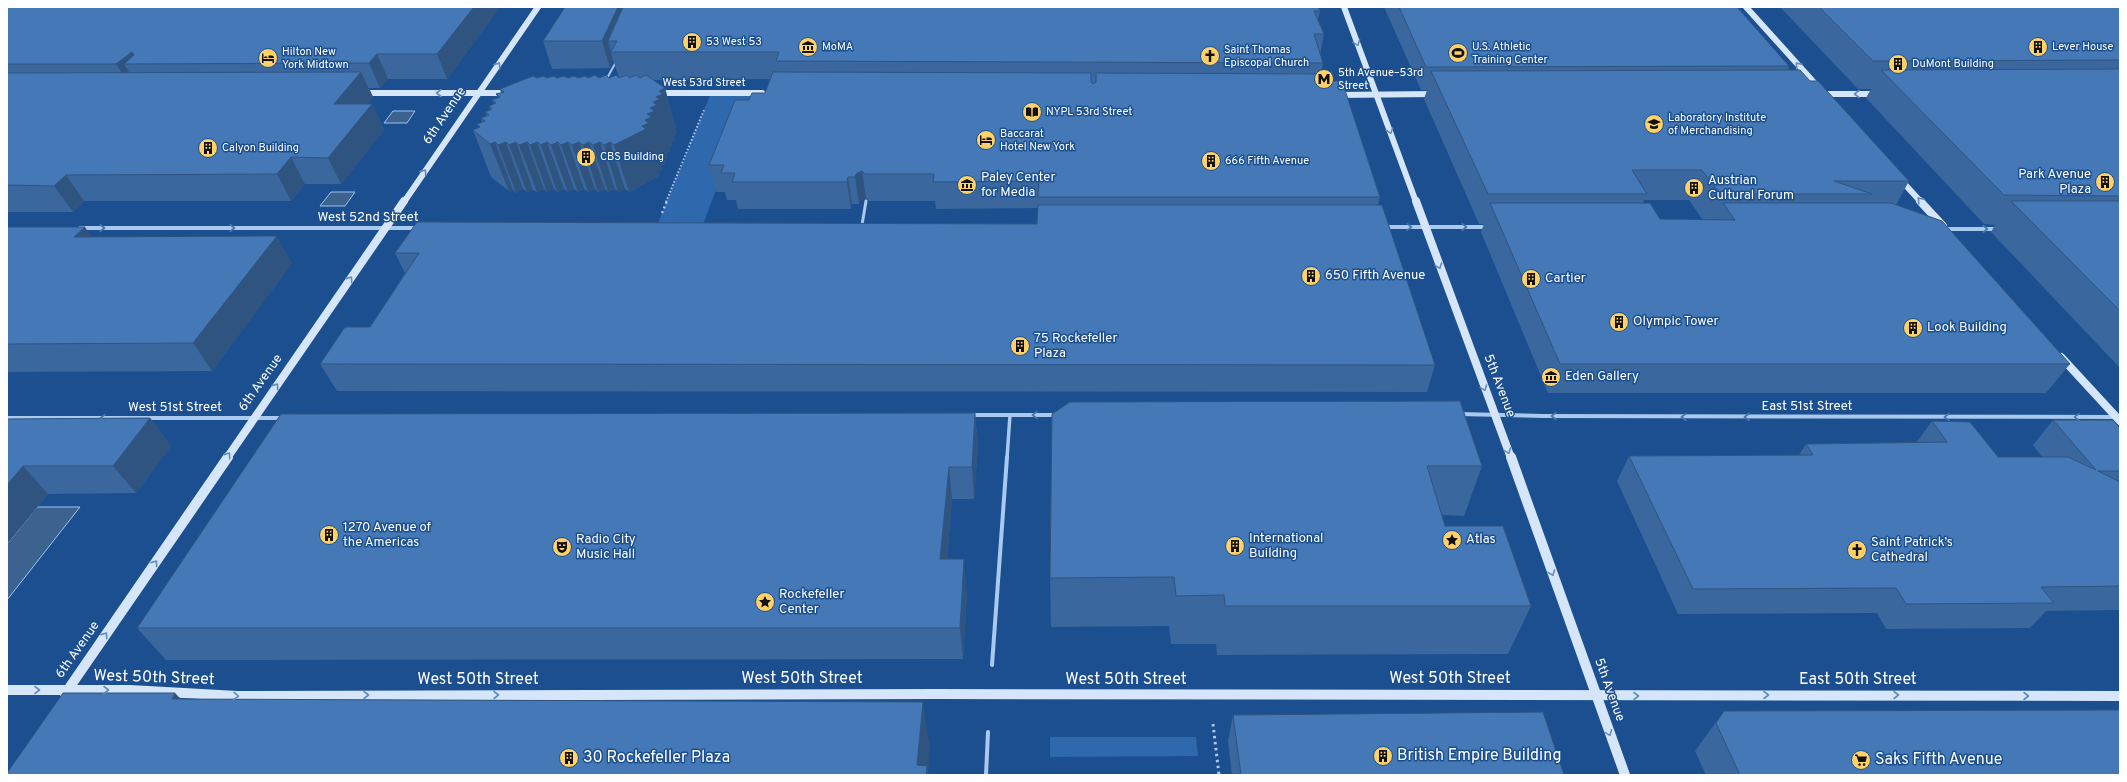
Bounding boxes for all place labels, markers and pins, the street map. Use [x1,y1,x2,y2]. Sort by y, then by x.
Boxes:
building icon: 53 West 53 [681,31,703,53]
place label: 53 West 53 [706,35,762,49]
museum icon: MoMA [797,36,819,58]
building icon: Lever House [2027,36,2049,58]
place label: MoMA [822,40,853,54]
place label: U.S. Athletic Training Center [1472,40,1549,67]
place label: Lever House [2052,40,2113,54]
sports icon: U.S. Athletic Training Center [1447,42,1469,64]
place label: Saint Thomas Episcopal Church [1224,43,1309,70]
place label: Hilton New York Midtown [282,45,349,72]
church icon: Saint Thomas Episcopal Church [1199,45,1221,67]
hotel icon: Hilton New York Midtown [257,47,279,69]
building icon: DuMont Building [1887,53,1909,75]
place label: DuMont Building [1912,57,1994,71]
place label: 5th Avenue–53rd Street [1338,66,1423,93]
metro station icon: 5th Avenue–53rd Street [1313,68,1335,90]
library icon: NYPL 53rd Street [1021,101,1043,123]
place label: NYPL 53rd Street [1046,105,1132,119]
place label: Laboratory Institute of Merchandising [1668,111,1766,138]
school or university icon: Laboratory Institute of Merchandising [1643,113,1665,135]
place label: Baccarat Hotel New York [1000,127,1075,154]
hotel icon: Baccarat Hotel New York [975,129,997,151]
building icon: Calyon Building [197,137,219,159]
place label: Calyon Building [222,141,299,155]
building icon: CBS Building [575,146,597,168]
place label: CBS Building [600,150,664,164]
building icon: 666 Fifth Avenue [1200,150,1222,172]
place label: 666 Fifth Avenue [1225,154,1309,168]
place label: Park Avenue Plaza [2018,167,2091,198]
place label: Paley Center for Media [981,170,1056,201]
building icon: Park Avenue Plaza [2094,171,2116,193]
place label: Austrian Cultural Forum [1708,173,1794,204]
museum icon: Paley Center for Media [956,174,978,196]
building icon: Austrian Cultural Forum [1683,177,1705,199]
building icon: 650 Fifth Avenue [1300,265,1322,287]
place label: 650 Fifth Avenue [1325,268,1425,284]
building icon: Cartier [1520,268,1542,290]
place label: Cartier [1545,271,1586,287]
building icon: Olympic Tower [1608,311,1630,333]
place label: Olympic Tower [1633,314,1719,330]
building icon: Look Building [1902,317,1924,339]
place label: Look Building [1927,320,2007,336]
place label: 75 Rockefeller Plaza [1034,331,1117,362]
building icon: 75 Rockefeller Plaza [1009,335,1031,357]
museum icon: Eden Gallery [1540,366,1562,388]
place label: Eden Gallery [1565,369,1639,385]
place label: 1270 Avenue of the Americas [343,520,432,551]
building icon: 1270 Avenue of the Americas [318,524,340,546]
place icon: Atlas [1441,529,1463,551]
place label: International Building [1249,531,1324,562]
place label: Radio City Music Hall [576,532,636,563]
place label: Atlas [1466,532,1496,548]
building icon: International Building [1224,535,1246,557]
place label: Saint Patrick’s Cathedral [1871,535,1953,566]
theatre icon: Radio City Music Hall [551,536,573,558]
church icon: Saint Patrick’s Cathedral [1846,539,1868,561]
place label: Rockefeller Center [779,587,845,618]
place icon: Rockefeller Center [754,591,776,613]
building icon: British Empire Building [1372,745,1394,767]
place label: British Empire Building [1397,746,1561,766]
building icon: 30 Rockefeller Plaza [558,747,580,769]
place label: 30 Rockefeller Plaza [583,748,730,768]
supermarket icon: Saks Fifth Avenue [1850,749,1872,771]
place label: Saks Fifth Avenue [1875,750,2002,770]

